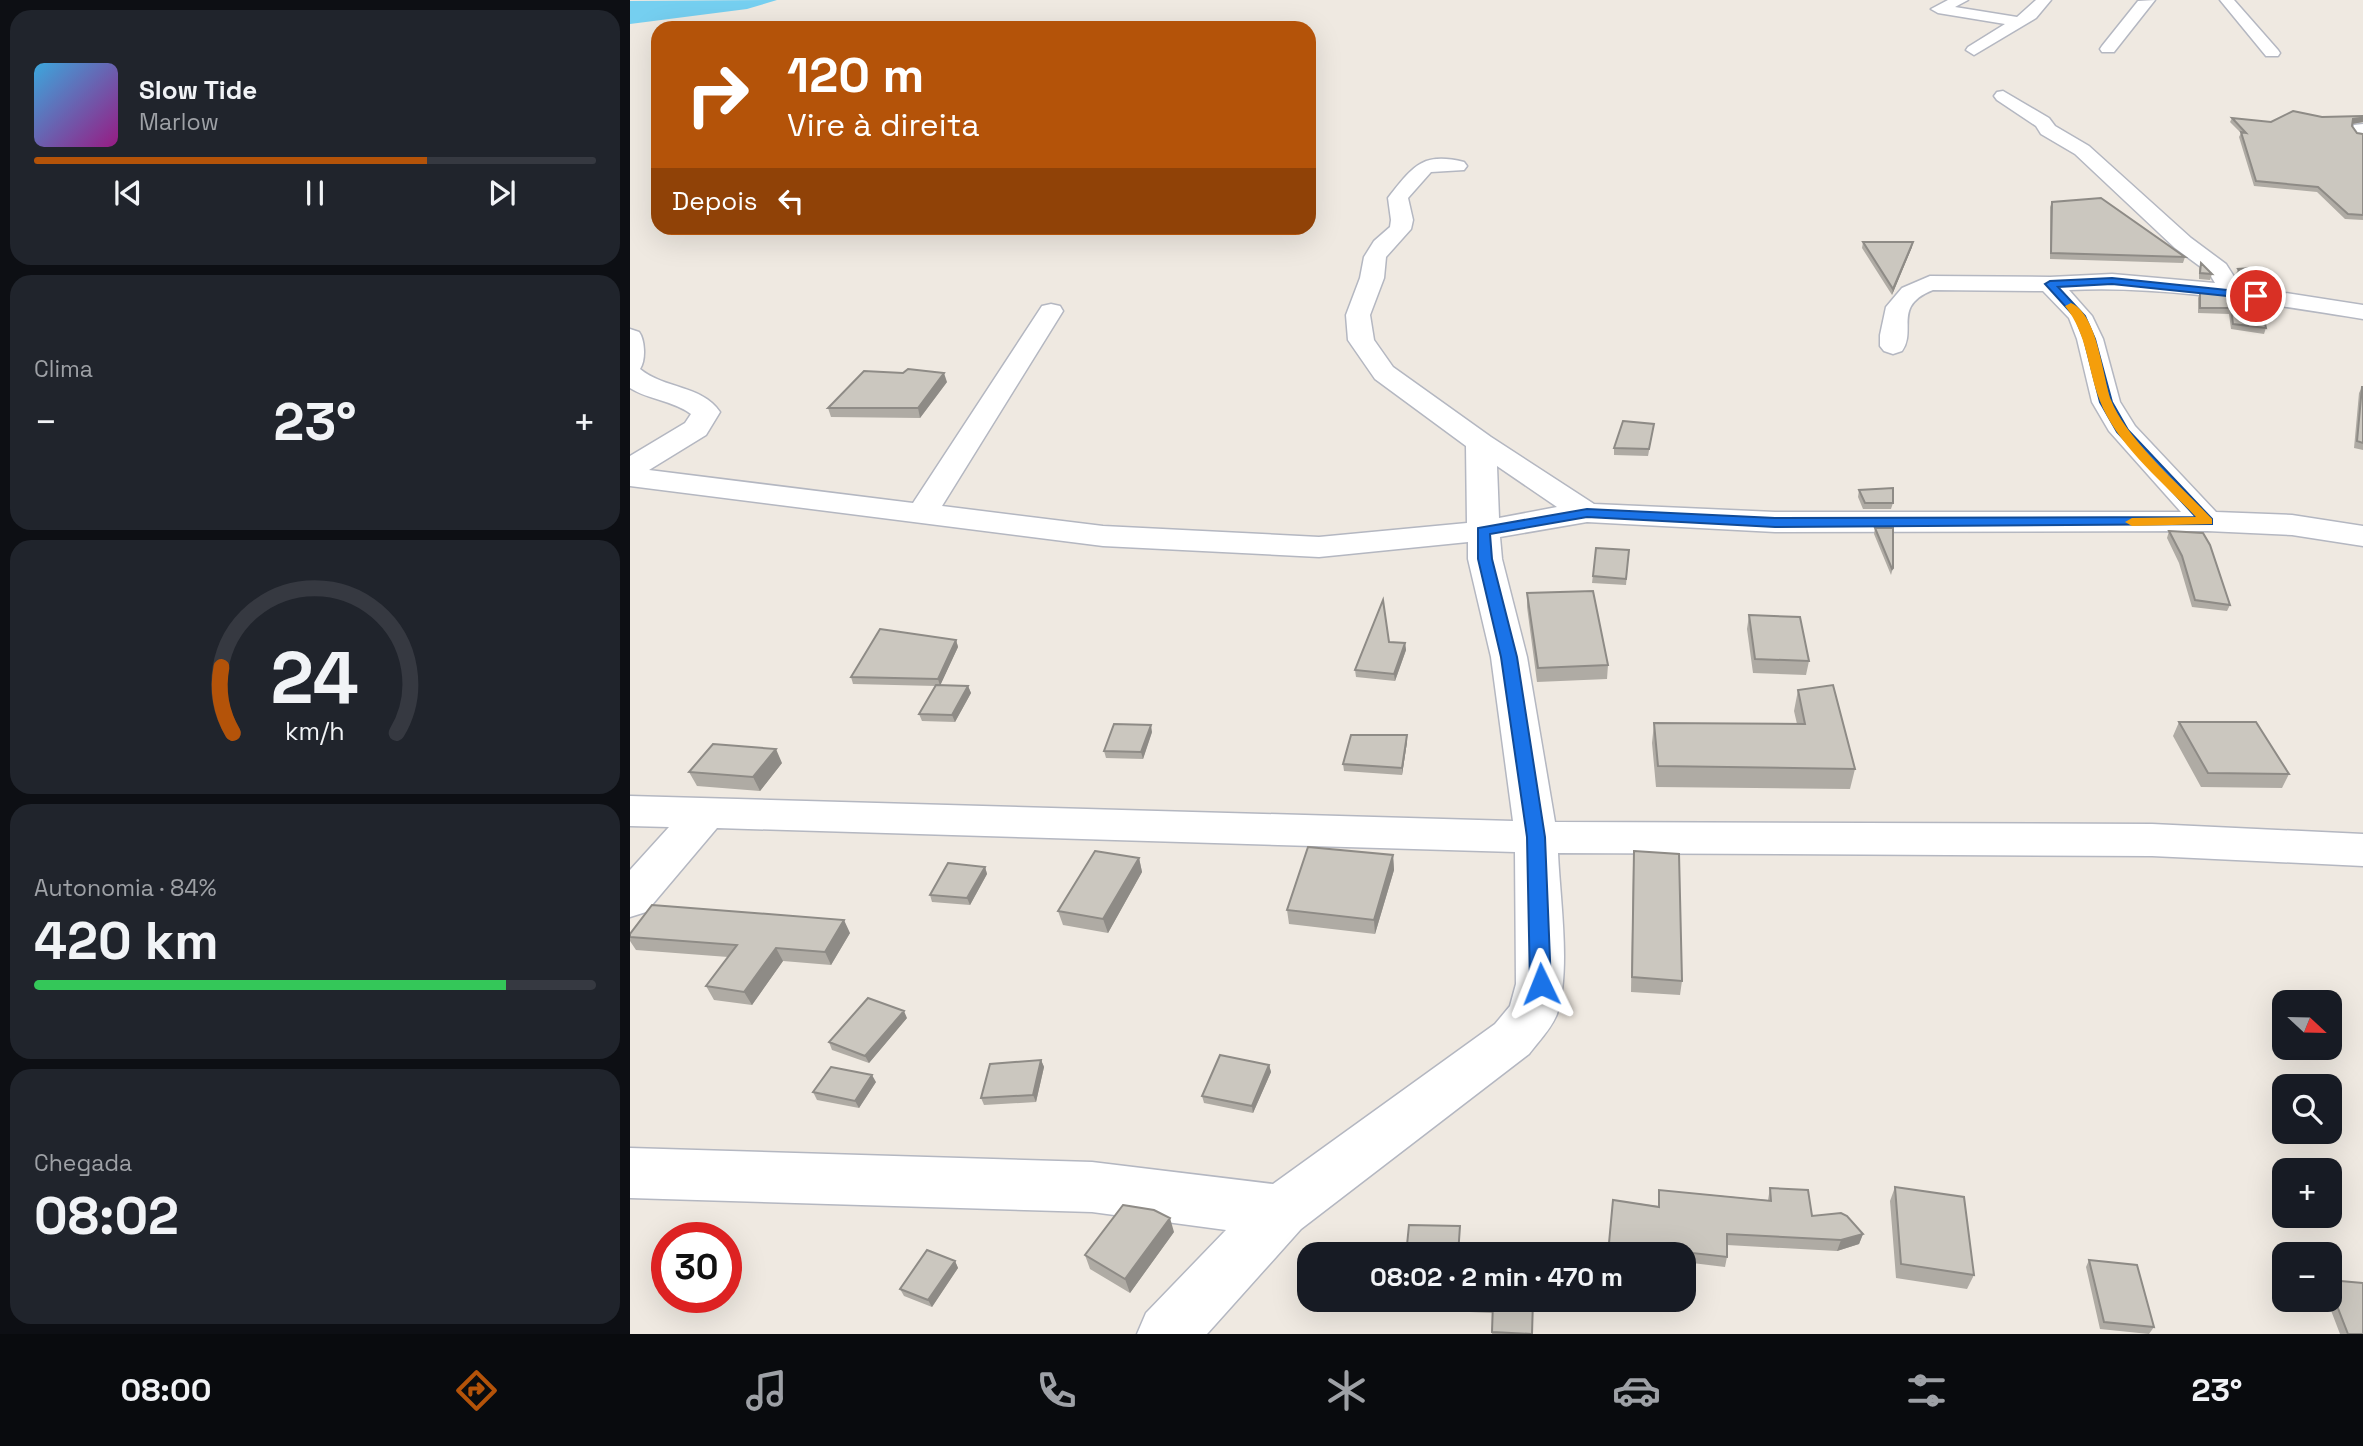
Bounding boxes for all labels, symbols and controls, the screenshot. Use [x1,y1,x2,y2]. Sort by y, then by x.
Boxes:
text: 120 m [787,44,924,106]
icon: right [672,49,763,140]
text: Slow Tide [139,73,257,107]
text: Vire à direita [787,105,980,145]
text: Marlow [139,107,219,137]
icon: previous [109,174,147,212]
icon: pause [296,174,334,212]
icon: next [483,174,521,212]
icon: left [772,182,810,220]
text: Depois [672,184,758,218]
pin [2226,266,2286,326]
icon: arrive [2237,277,2275,315]
text: Clima [34,354,93,384]
text: 23° [274,389,357,455]
text: − [34,398,58,446]
text: + [572,398,596,446]
text: 24 [271,631,359,724]
text: km/h [285,715,345,747]
text: Autonomia · 84% [34,873,216,903]
text: 420 km [34,908,219,974]
position arrow [1504,947,1578,1021]
north arrow [2272,990,2342,1060]
map controls [2272,990,2342,1312]
button: search [2272,1074,2342,1144]
text: Chegada [34,1148,132,1178]
button: + [2272,1158,2342,1228]
text: 08:02 [34,1183,179,1249]
speed limit sign: 30 [651,1222,742,1313]
button: − [2272,1242,2342,1312]
text: 08:02 · 2 min · 470 m [1370,1260,1623,1294]
icon: directions [452,1366,501,1415]
icon: music [742,1366,791,1415]
icon: phone [1032,1366,1081,1415]
icon: climate [1322,1366,1371,1415]
icon: car [1612,1366,1661,1415]
icon: filters [1902,1366,1951,1415]
text: 08:00 [120,1370,211,1410]
text: 23° [2191,1370,2242,1410]

